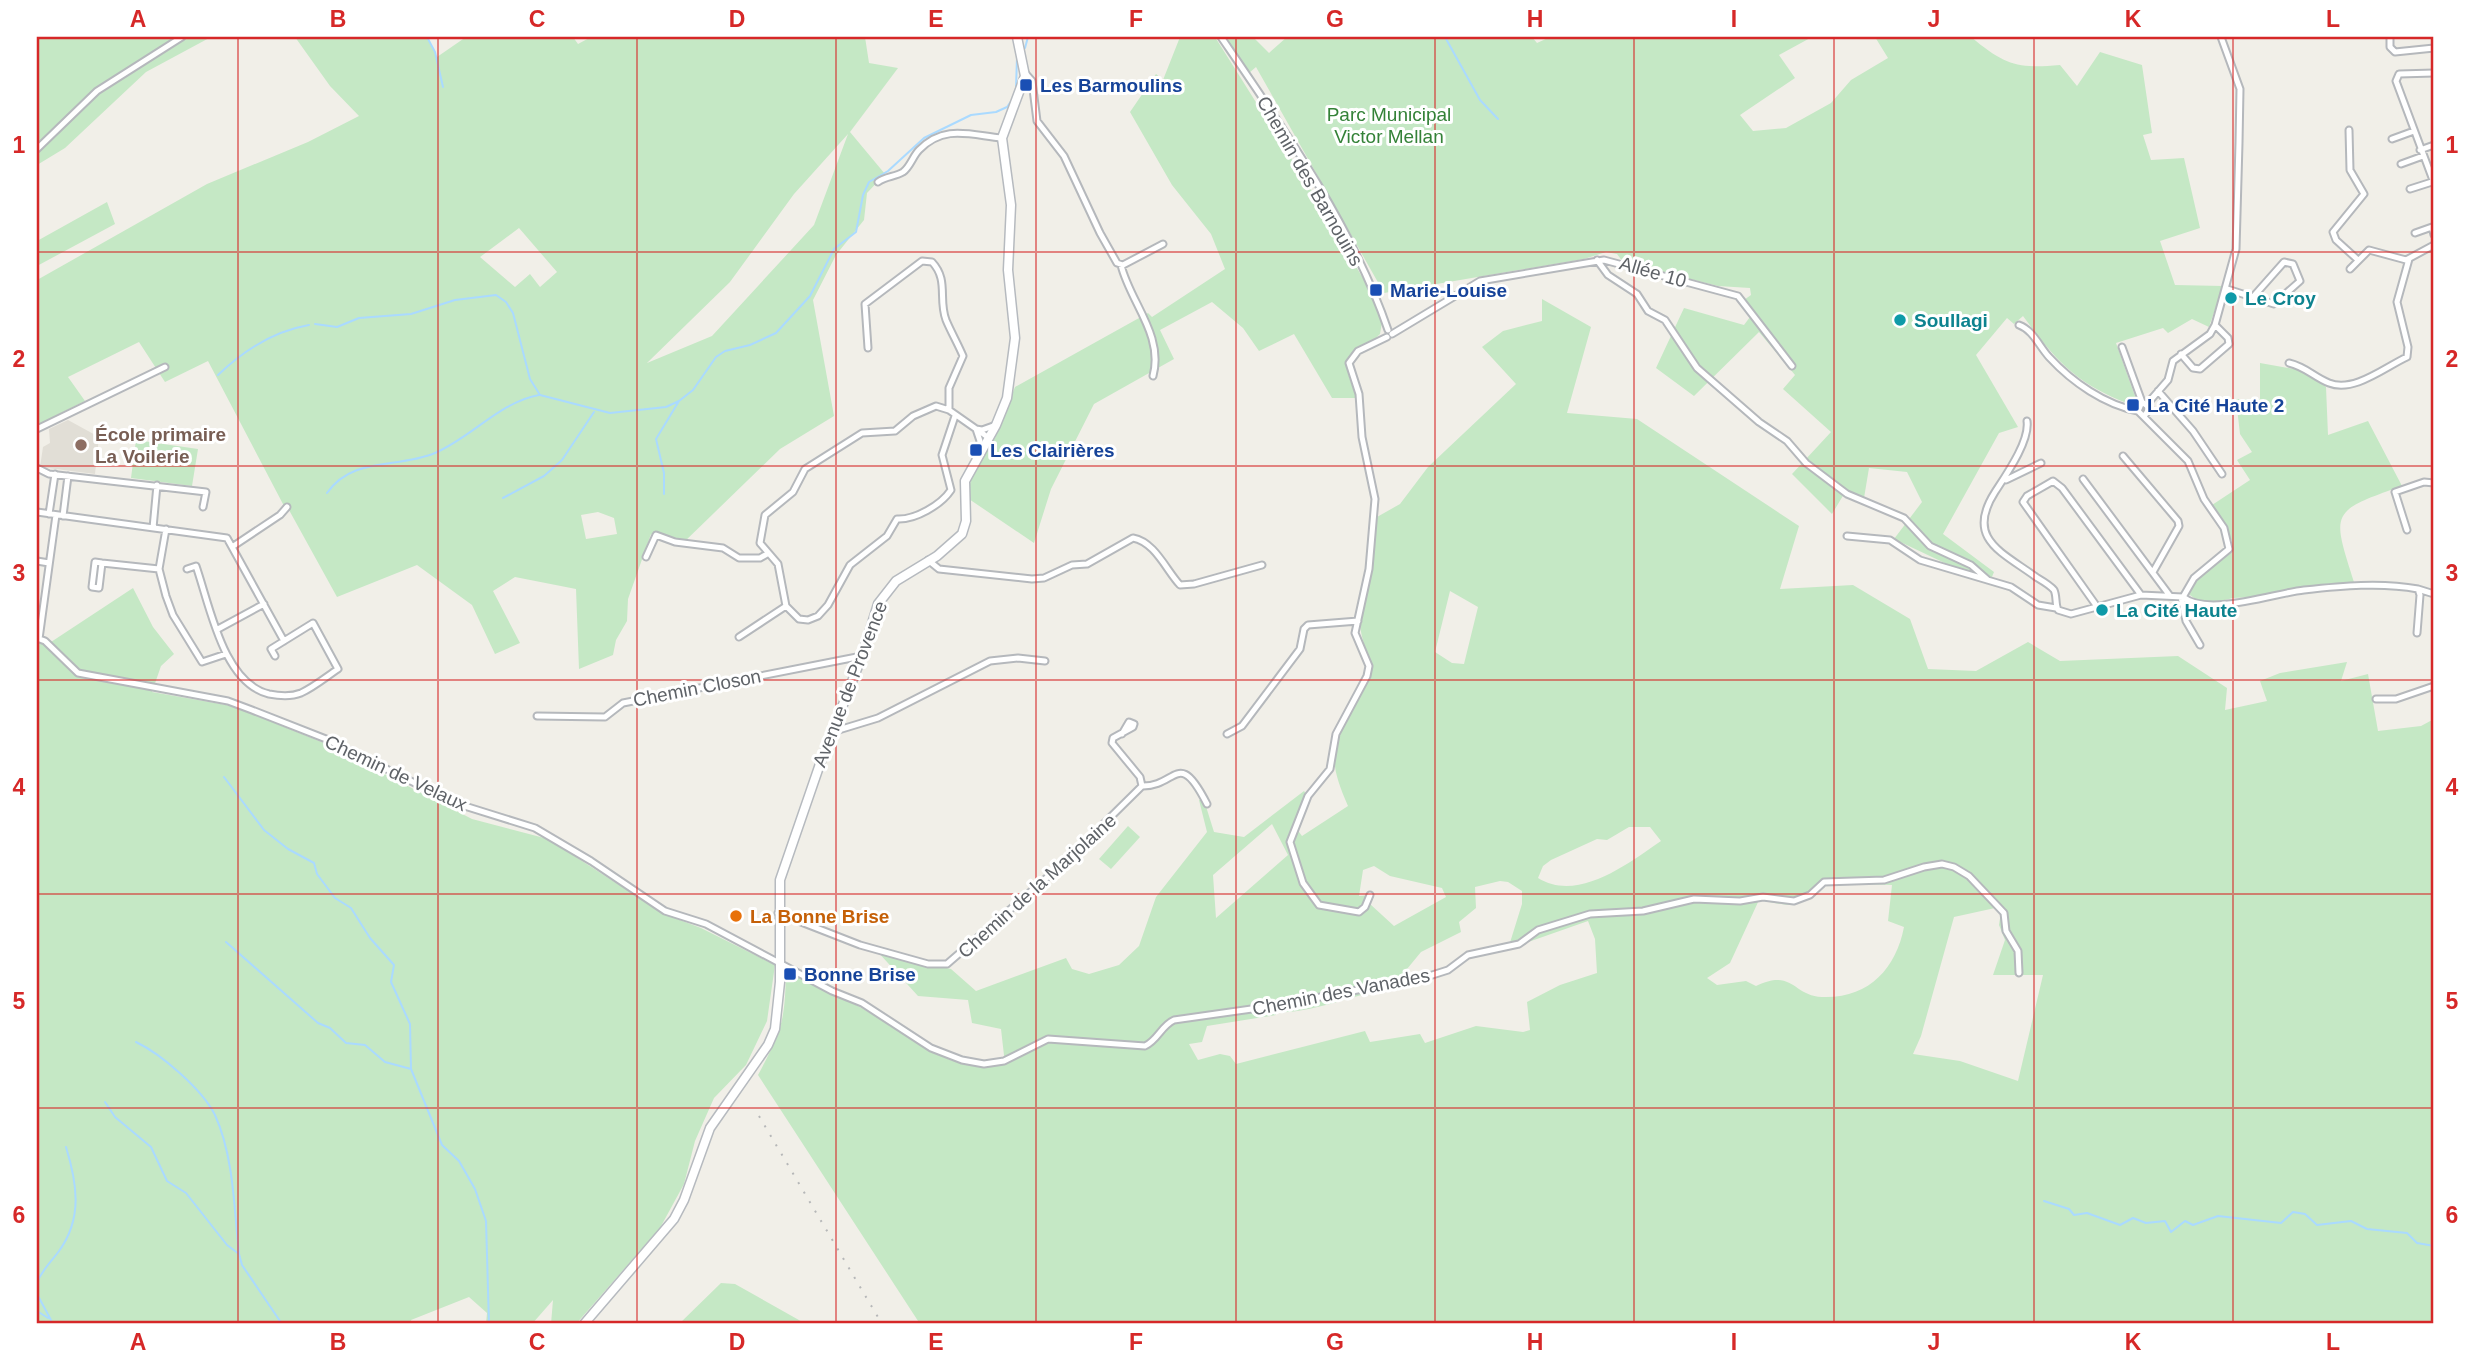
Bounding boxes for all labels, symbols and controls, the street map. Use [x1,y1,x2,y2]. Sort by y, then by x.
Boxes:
text: A [130,6,146,32]
text: B [330,6,346,32]
text: C [529,6,545,32]
text: D [729,6,745,32]
text: E [928,6,944,32]
text: F [1129,6,1143,32]
text: G [1326,6,1344,32]
text: H [1527,6,1543,32]
text: I [1731,6,1737,32]
text: J [1928,6,1940,32]
text: K [2125,6,2142,32]
text: L [2326,6,2340,32]
place label: Les Barmoulins [1040,75,1183,96]
marker: Les Barmoulins [1018,77,1034,93]
street label: Chemin des Barnouins [1253,93,1367,269]
park label: Parc Municipal Victor Mellan [1327,104,1451,147]
text: 1 [13,132,26,158]
text: 1 [2446,132,2459,158]
street label: Allée 10 [1617,252,1689,292]
place label: Marie-Louise [1390,280,1507,301]
marker: Marie-Louise [1368,282,1384,298]
place label: Le Croy [2245,288,2316,309]
marker: Le Croy [2223,290,2239,306]
place label: Soullagi [1914,310,1988,331]
marker: Soullagi [1892,312,1908,328]
text: 2 [13,346,25,372]
text: 2 [2446,346,2458,372]
place label: La Cité Haute 2 [2147,395,2284,416]
marker: La Cité Haute 2 [2125,397,2141,413]
place label: École primaire La Voilerie [95,424,226,467]
marker: École primaire La Voilerie [73,437,89,453]
place label: Les Clairières [990,440,1115,461]
marker: Les Clairières [968,442,984,458]
text: 3 [13,560,25,586]
text: 3 [2446,560,2458,586]
street label: Avenue de Provence [809,598,891,770]
place label: La Cité Haute [2116,600,2237,621]
marker: La Cité Haute [2094,602,2110,618]
street label: Chemin Closon [631,665,763,711]
street label: Chemin de Velaux [322,731,471,815]
text: 4 [13,774,26,800]
text: 4 [2446,774,2459,800]
street label: Chemin de la Marjolaine [954,810,1120,962]
place label: La Bonne Brise [750,906,889,927]
marker: La Bonne Brise [728,908,744,924]
place label: Bonne Brise [804,964,916,985]
street label: Chemin des Vanades [1251,964,1431,1020]
marker: Bonne Brise [782,966,798,982]
text: 5 [13,988,26,1014]
text: 5 [2446,988,2459,1014]
text: 6 [13,1202,25,1228]
text: 6 [2446,1202,2458,1228]
text: A [130,1329,146,1355]
text: B [330,1329,346,1355]
text: C [529,1329,545,1355]
text: D [729,1329,745,1355]
text: E [928,1329,944,1355]
text: F [1129,1329,1143,1355]
text: G [1326,1329,1344,1355]
text: H [1527,1329,1543,1355]
text: I [1731,1329,1737,1355]
text: J [1928,1329,1940,1355]
text: K [2125,1329,2142,1355]
text: L [2326,1329,2340,1355]

